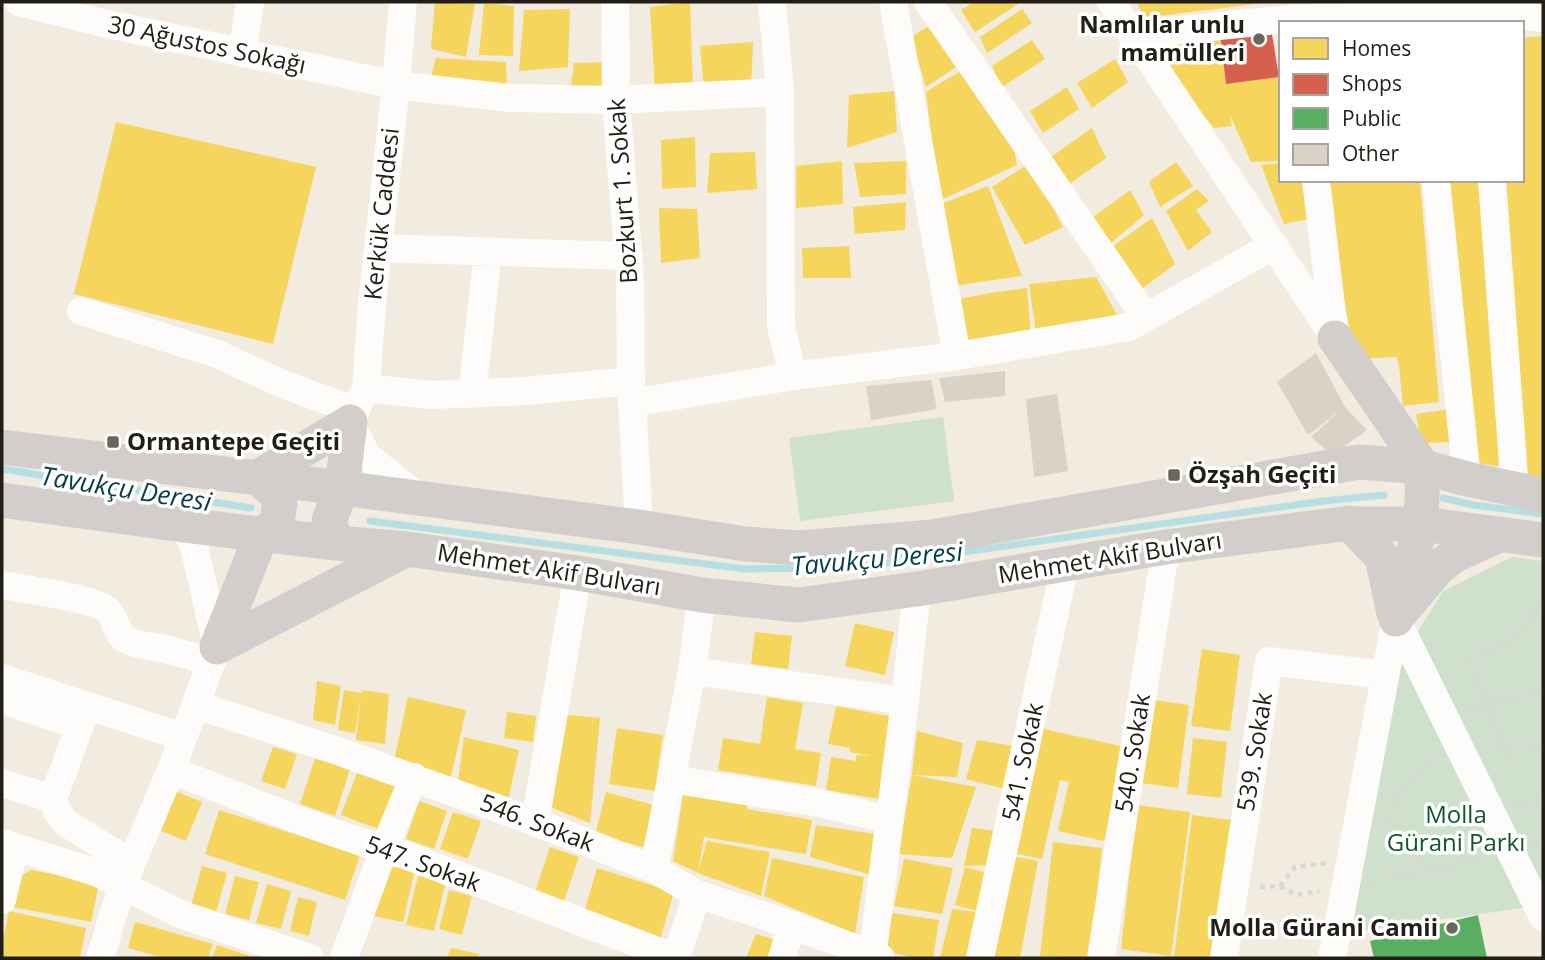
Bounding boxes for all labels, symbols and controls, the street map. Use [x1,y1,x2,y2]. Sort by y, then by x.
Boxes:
street label: 30 Ağustos Sokağı [105,6,309,81]
place label: Namlılar unlu mamülleri [1079,7,1245,68]
legend [1279,21,1524,182]
marker: Namlılar unlu mamülleri [1251,31,1267,47]
text: Homes [1342,34,1411,62]
text: Shops [1342,69,1402,97]
street label: Bozkurt 1. Sokak [599,97,644,285]
text: Public [1342,104,1401,132]
street label: Kerkük Caddesi [355,126,406,302]
text: Other [1342,139,1399,167]
place label: Ormantepe Geçiti [127,424,340,457]
marker: Ormantepe Geçiti [105,434,121,450]
water label: Tavukçu Deresi [38,457,214,519]
place label: Özşah Geçiti [1188,457,1336,490]
marker: Özşah Geçiti [1166,467,1182,483]
street label: Mehmet Akif Bulvarı [996,523,1224,590]
water label: Tavukçu Deresi [790,533,965,583]
street label: Mehmet Akif Bulvarı [435,535,663,602]
street label: 539. Sokak [1228,690,1279,814]
street label: 540. Sokak [1106,691,1157,815]
street label: 541. Sokak [993,699,1050,824]
street label: 546. Sokak [476,785,600,859]
park label: Molla Gürani Parkı [1387,797,1525,858]
street label: 547. Sokak [362,827,486,899]
place label: Molla Gürani Camii [1209,910,1438,943]
marker: Molla Gürani Camii [1444,920,1460,936]

